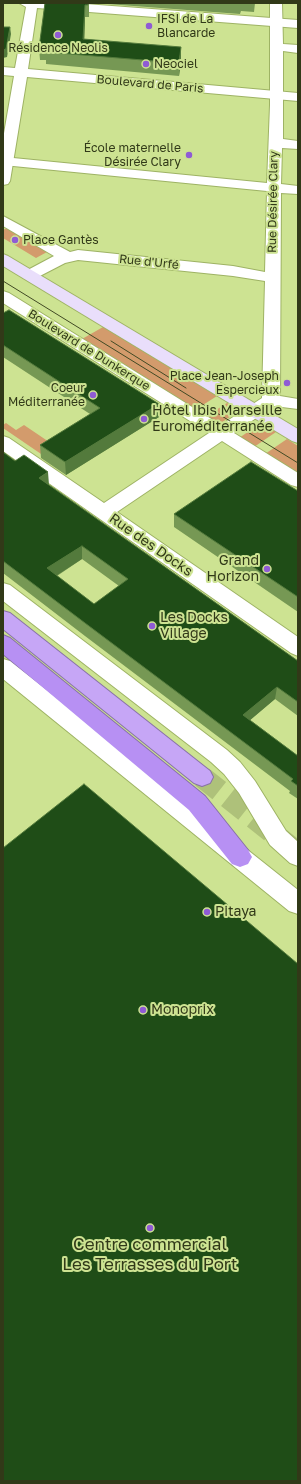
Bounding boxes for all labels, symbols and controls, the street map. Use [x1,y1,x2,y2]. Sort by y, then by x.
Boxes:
place label: IFSI de La Blancarde [157,12,215,40]
marker: IFSI de La Blancarde [144,21,154,31]
marker: Résidence Neolis [53,30,63,40]
place label: Résidence Neolis [8,41,108,55]
place label: Neociel [154,57,198,71]
marker: Neociel [141,59,151,69]
street label: Boulevard de Paris [96,72,204,96]
place label: École maternelle Désirée Clary [84,141,181,169]
marker: École maternelle Désirée Clary [184,150,194,160]
street label: Rue Désirée Clary [265,151,281,253]
place label: Place Gantès [23,233,99,247]
marker: Place Gantès [10,235,20,245]
street label: Rue d'Urfé [118,252,180,272]
street label: Boulevard de Dunkerque [25,307,153,393]
place label: Place Jean-Joseph Espercieux [170,369,279,397]
marker: Place Jean-Joseph Espercieux [282,378,292,388]
place label: Coeur Méditerranée [8,381,85,409]
marker: Coeur Méditerranée [88,390,98,400]
place label: Hôtel Ibis Marseille Euroméditerranée [152,403,282,436]
marker: Hôtel Ibis Marseille Euroméditerranée [139,414,149,424]
street label: Rue des Docks [106,510,196,580]
place label: Grand Horizon [207,553,259,586]
marker: Grand Horizon [262,564,272,574]
place label: Les Docks Village [160,610,228,642]
marker: Les Docks Village [147,621,157,631]
place label: Pitaya [215,904,256,920]
marker: Pitaya [202,907,212,917]
place label: Monoprix [151,1002,214,1018]
marker: Monoprix [138,1005,148,1015]
marker: Centre commercial Les Terrasses du Port [145,1223,155,1233]
place label: Centre commercial Les Terrasses du Port [62,1235,238,1275]

